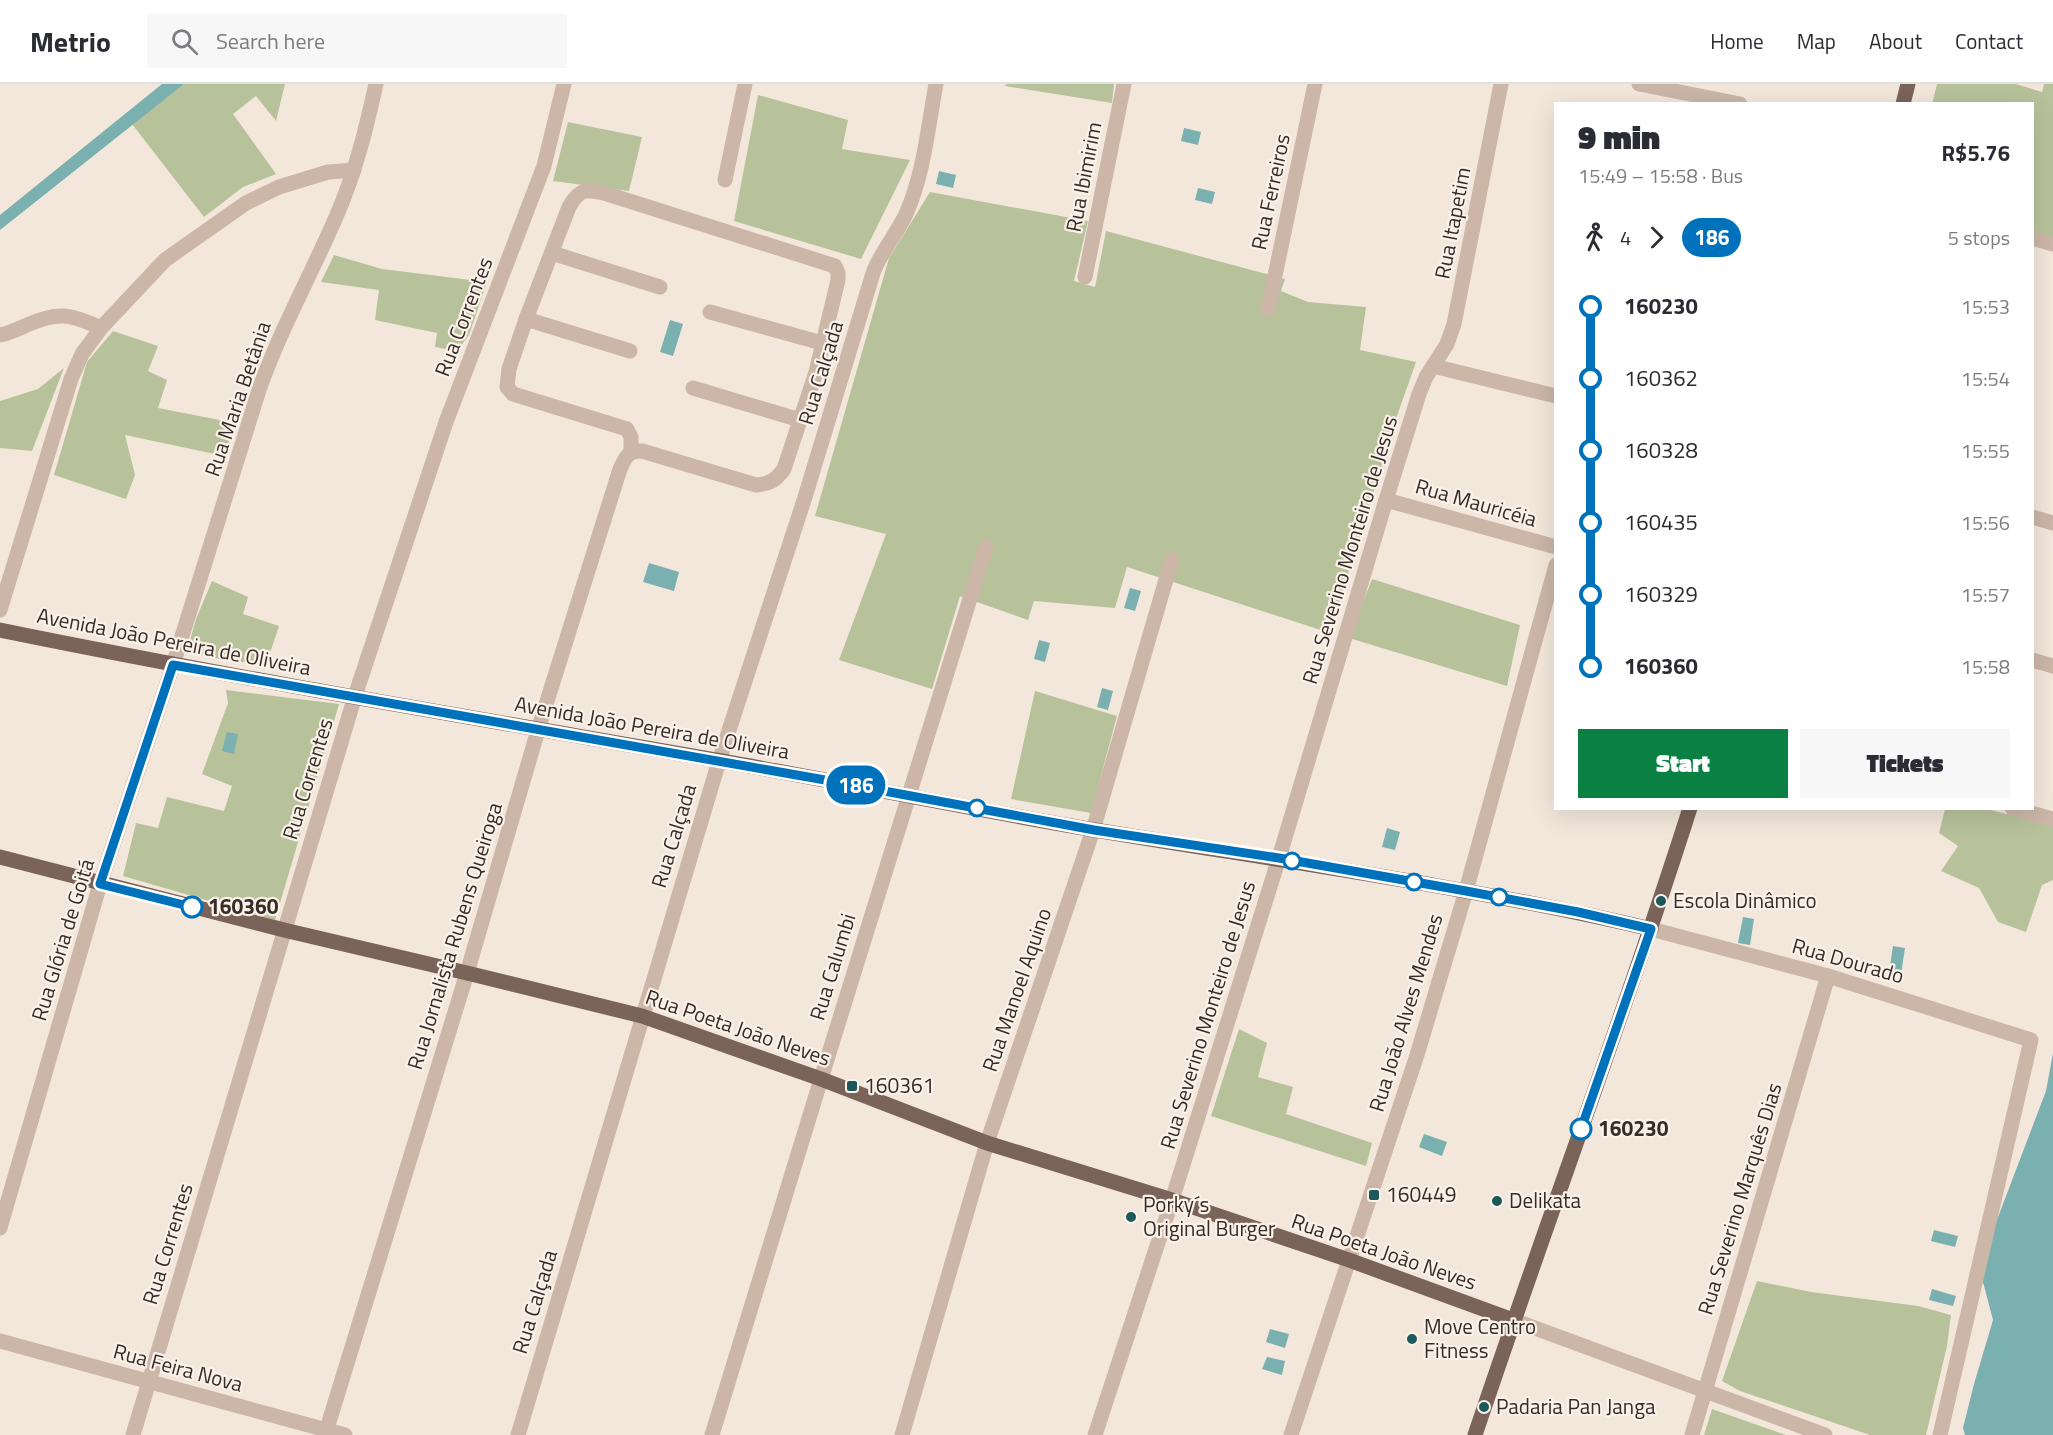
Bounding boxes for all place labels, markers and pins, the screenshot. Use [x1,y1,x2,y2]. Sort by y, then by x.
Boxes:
unlabelled marker [968,799,986,817]
unlabelled marker [1283,852,1301,870]
unlabelled marker [1405,873,1423,891]
place label: Escola Dinâmico [1673,884,1817,916]
unlabelled marker [1490,888,1508,906]
place label: 160360 [208,890,279,922]
marker: Escola Dinâmico [1654,894,1668,908]
marker: 160360 [181,896,203,918]
place label: 160361 [864,1069,935,1101]
marker: 160361 [845,1079,859,1093]
place label: 160230 [1598,1112,1669,1144]
marker: 160230 [1570,1118,1592,1140]
place label: 160449 [1386,1178,1457,1210]
place label: Delikata [1509,1184,1581,1216]
place label: Porky´s Original Burger [1143,1188,1275,1244]
marker: 160449 [1367,1188,1381,1202]
marker: Delikata [1490,1194,1504,1208]
marker: Porky´s Original Burger [1124,1210,1138,1224]
place label: Move Centro Fitness [1424,1310,1536,1366]
marker: Move Centro Fitness [1405,1332,1419,1346]
place label: Padaria Pan Janga [1496,1390,1656,1422]
marker: Padaria Pan Janga [1477,1400,1491,1414]

